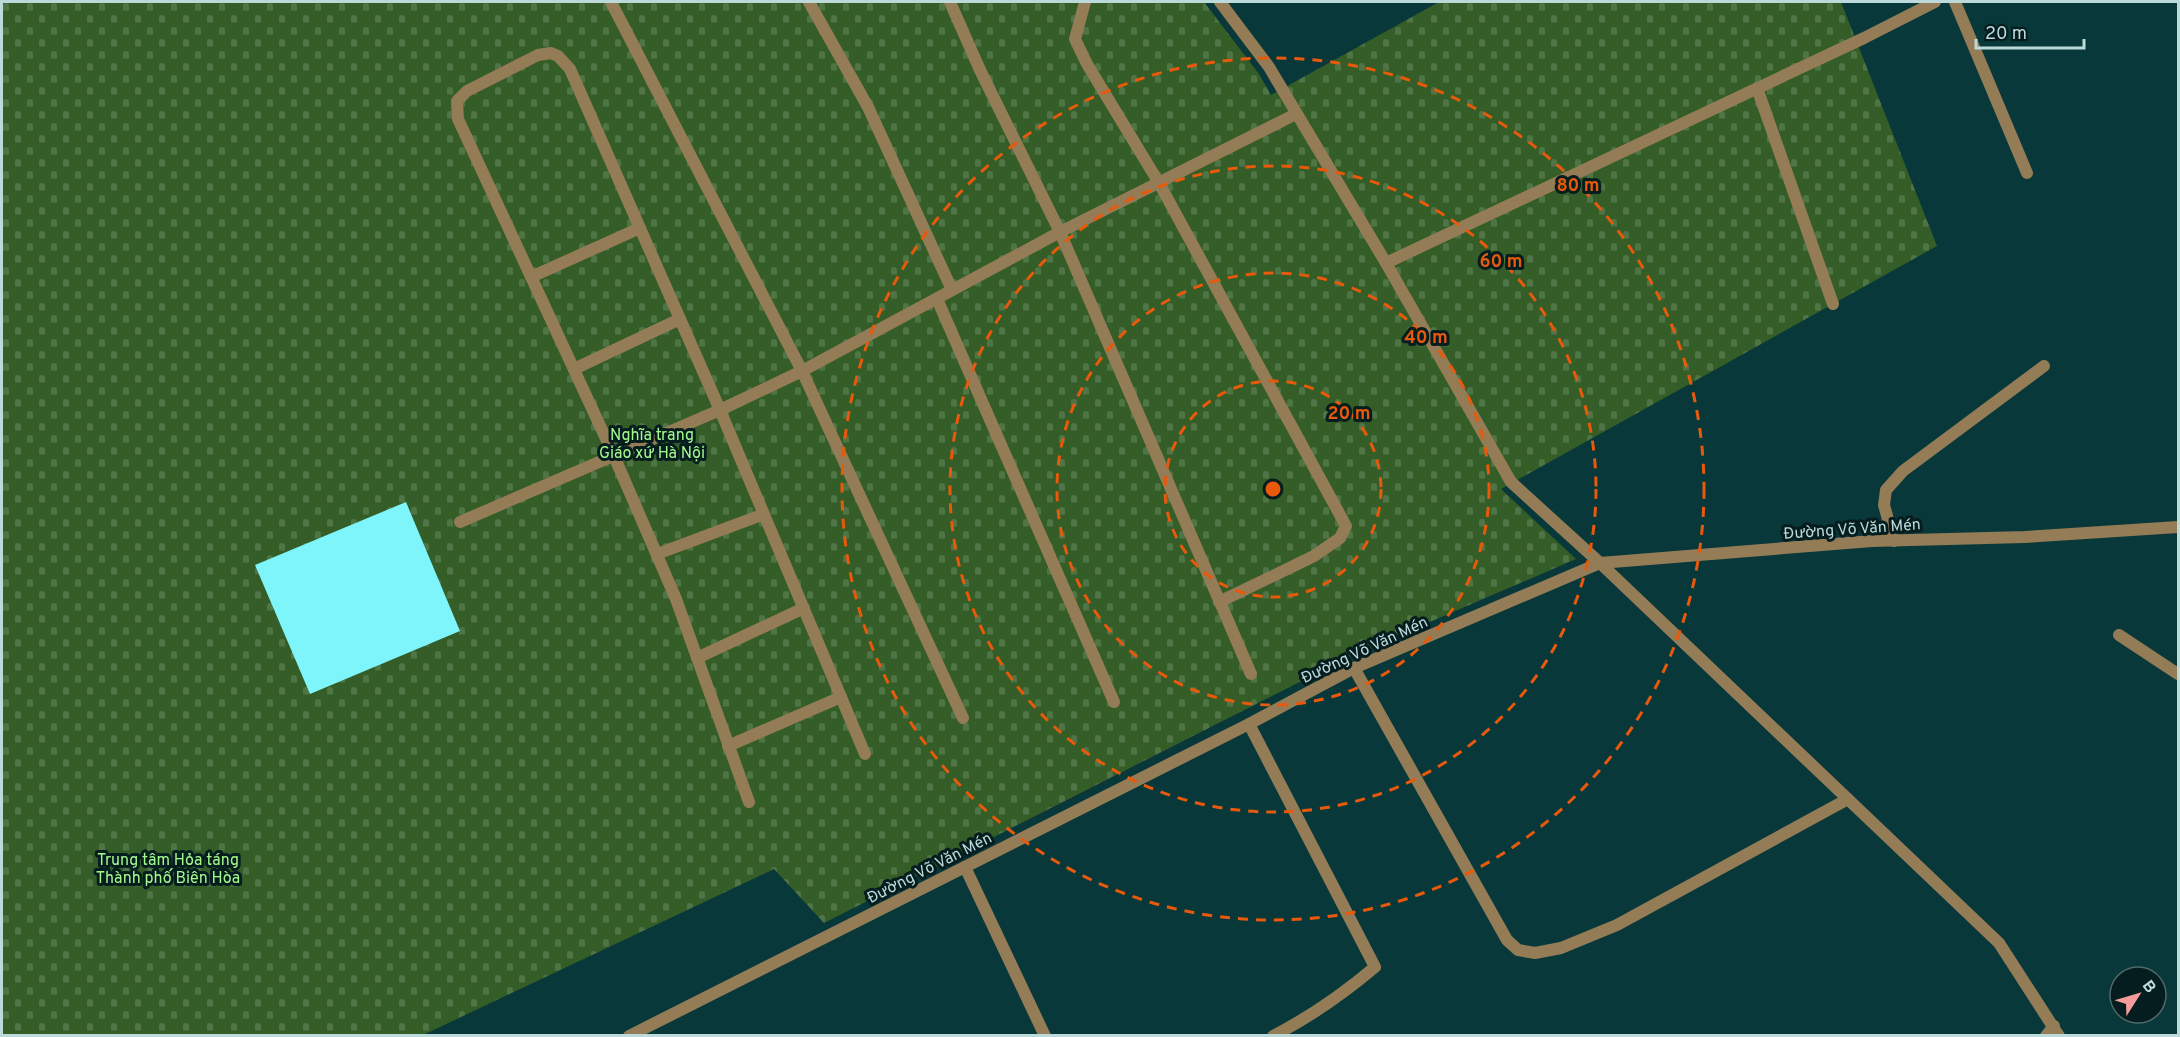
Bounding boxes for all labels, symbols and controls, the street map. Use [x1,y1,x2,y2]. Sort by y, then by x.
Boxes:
scale bar [1976,12,2084,50]
text: 20 m [1985,23,2027,46]
text: 80 m [1556,175,1600,198]
text: 60 m [1479,251,1523,274]
text: 40 m [1404,327,1448,350]
text: 20 m [1327,403,1371,426]
park label: Nghĩa trang Giáo xứ Hà Nội [599,426,705,464]
centre of rings [1263,479,1283,499]
street label: Đường Võ Văn Mén [1783,515,1922,545]
street label: Đường Võ Văn Mén [1298,613,1431,689]
street label: Đường Võ Văn Mén [864,829,996,909]
park label: Trung tâm Hỏa táng Thành phố Biên Hòa [96,851,240,889]
north arrow [2108,965,2168,1025]
text: B [2137,977,2160,998]

